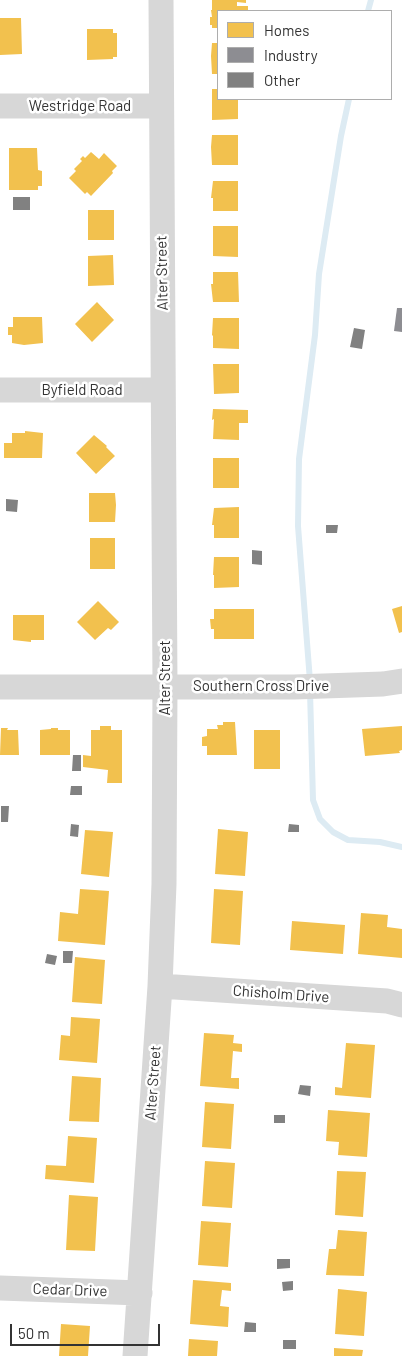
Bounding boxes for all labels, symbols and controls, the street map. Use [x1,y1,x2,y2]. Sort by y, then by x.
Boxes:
legend [217,10,392,100]
text: Homes [264,21,309,39]
text: Industry [264,46,318,64]
text: Other [264,71,300,89]
street label: Westridge Road [29,97,131,115]
street label: Alter Street [152,235,172,311]
street label: Byfield Road [41,381,123,399]
street label: Alter Street [156,640,174,716]
street label: Southern Cross Drive [193,677,329,695]
street label: Chisholm Drive [232,982,330,1006]
street label: Alter Street [141,1045,165,1121]
street label: Cedar Drive [32,1280,108,1300]
scale bar [12,1314,162,1346]
text: 50 m [18,1324,50,1342]

